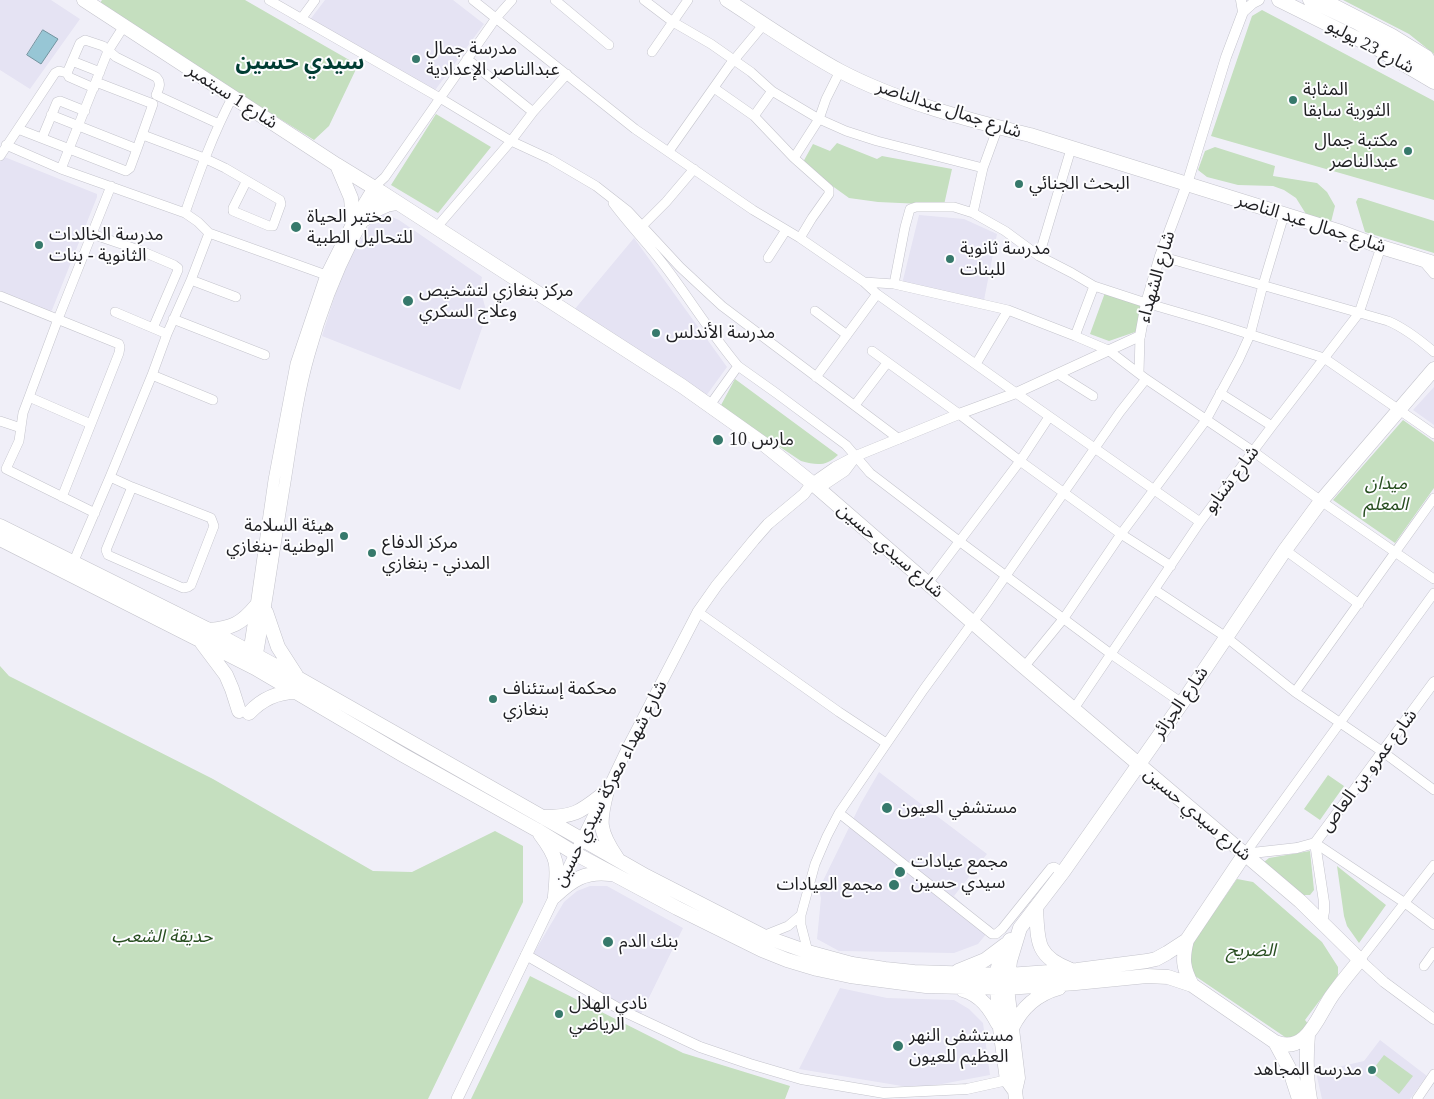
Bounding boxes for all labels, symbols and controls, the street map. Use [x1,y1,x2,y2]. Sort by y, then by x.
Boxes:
street label: شارع 23 يوليو [1323,15,1417,79]
place label: مدرسة جمال عبدالناصر الإعدادية [426,38,559,80]
district label: سيدي حسين [236,50,364,76]
marker: مدرسة جمال عبدالناصر الإعدادية [410,53,422,65]
street label: شارع 1 سبتمبر [183,60,281,134]
street label: شارع جمال عبدالناصر [874,76,1024,144]
place label: المثابة الثورية سابقا [1303,79,1390,122]
marker: المثابة الثورية سابقا [1287,94,1299,106]
place label: مكتبة جمال عبدالناصر [1315,130,1398,172]
marker: مكتبة جمال عبدالناصر [1402,145,1414,157]
place label: البحث الجنائي [1029,173,1130,195]
marker: البحث الجنائي [1013,178,1025,190]
street label: شارع جمال عبد الناصر [1234,190,1388,258]
place label: مختبر الحياة للتحاليل الطبية [307,206,413,248]
marker: مختبر الحياة للتحاليل الطبية [289,220,303,234]
place label: مدرسة الخالدات الثانوية - بنات [49,224,164,266]
street label: شارع الشهداء [1134,229,1180,325]
place label: مدرسة ثانوية للبنات [960,238,1051,280]
marker: مدرسة الخالدات الثانوية - بنات [33,239,45,251]
marker: مدرسة ثانوية للبنات [944,253,956,265]
place label: مركز بنغازي لتشخيص وعلاج السكري [419,280,574,322]
marker: مركز بنغازي لتشخيص وعلاج السكري [401,294,415,308]
place label: مدرسة الأندلس [666,322,775,344]
marker: مدرسة الأندلس [650,327,662,339]
place label: 10 مارس [729,429,794,451]
marker: 10 مارس [711,433,725,447]
street label: شارع شنابو [1200,442,1264,518]
park label: ميدان المعلم [1364,473,1408,516]
street label: شارع سيدي حسين [832,499,948,603]
place label: هيئة السلامة الوطنية -بنغازي [226,515,334,558]
marker: هيئة السلامة الوطنية -بنغازي [338,530,350,542]
place label: مركز الدفاع المدني - بنغازي [382,532,490,574]
marker: مركز الدفاع المدني - بنغازي [366,547,378,559]
street label: شارع الجزائر [1148,663,1214,743]
street label: شارع شهداء معركة سيدي حسين [549,677,673,891]
place label: محكمة إستئناف بنغازي [503,678,617,721]
marker: محكمة إستئناف بنغازي [487,693,499,705]
street label: شارع عمرو بن العاص [1316,705,1422,837]
street label: شارع سيدي حسين [1139,764,1255,866]
place label: مستشفي العيون [898,797,1017,819]
marker: مستشفي العيون [880,801,894,815]
place label: مجمع عيادات سيدي حسين [911,851,1008,894]
marker: مجمع عيادات سيدي حسين [893,865,907,879]
place label: مجمع العيادات [777,874,883,896]
marker: مجمع العيادات [887,878,901,892]
park label: حديقة الشعب [111,926,213,948]
place label: بنك الدم [619,931,678,953]
marker: بنك الدم [601,935,615,949]
park label: الضريح [1226,940,1276,962]
place label: نادي الهلال الرياضي [569,993,647,1036]
marker: نادي الهلال الرياضي [553,1008,565,1020]
place label: مستشفى النهر العظيم للعيون [909,1025,1014,1068]
marker: مستشفى النهر العظيم للعيون [891,1039,905,1053]
place label: مدرسه المجاهد [1254,1059,1362,1081]
marker: مدرسه المجاهد [1366,1064,1378,1076]

